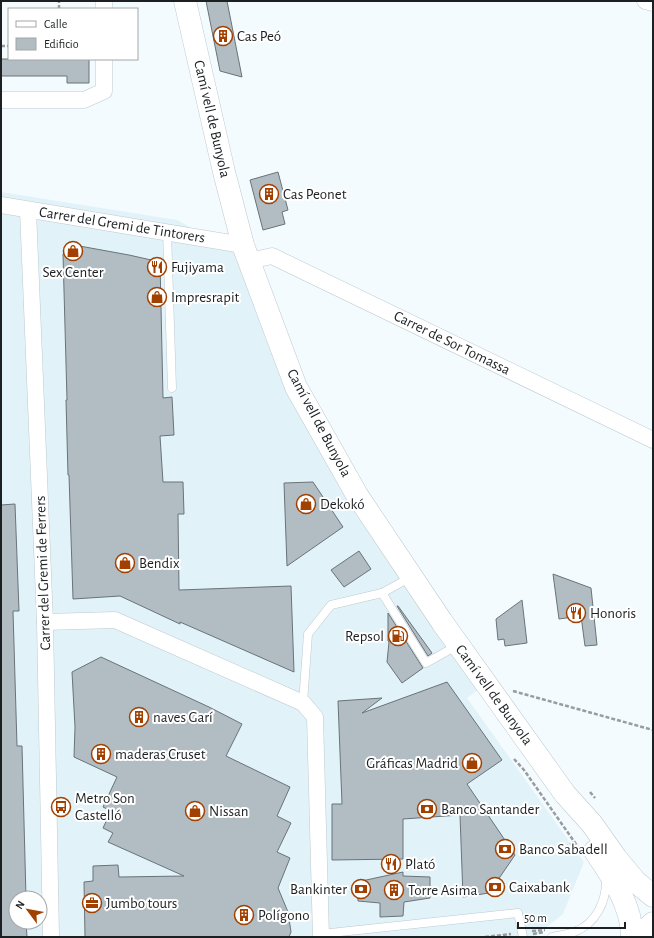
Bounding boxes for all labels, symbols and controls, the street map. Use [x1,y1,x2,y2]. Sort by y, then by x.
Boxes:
legend [8,8,138,60]
text: Calle [44,18,67,30]
building icon: Cas Peó [212,25,234,47]
place label: Cas Peó [237,29,281,44]
text: Edificio [44,38,79,50]
street label: Camí vell de Bunyola [191,59,233,179]
building icon: Cas Peonet [258,183,280,205]
place label: Cas Peonet [283,187,347,202]
street label: Carrer del Gremi de Tintorers [38,204,206,246]
shop icon: Sex Center [62,240,84,262]
restaurant icon: Fujiyama [146,256,168,278]
place label: Fujiyama [171,260,224,275]
place label: Sex Center [42,265,104,280]
shop icon: Impresrapit [146,286,168,308]
place label: Impresrapit [171,290,240,305]
street label: Carrer de Sor Tomassa [391,308,513,378]
street label: Camí vell de Bunyola [284,367,354,480]
shop icon: Dekokó [295,493,317,515]
street label: Carrer del Gremi de Ferrers [33,495,53,651]
place label: Dekokó [320,497,365,512]
shop icon: Bendix [114,552,136,574]
place label: Bendix [139,556,180,571]
restaurant icon: Honoris [565,602,587,624]
place label: Honoris [590,606,636,621]
fuel station icon: Repsol [387,625,409,647]
place label: Repsol [345,629,384,644]
street label: Camí vell de Bunyola [453,642,535,748]
building icon: naves Garí [128,706,150,728]
place label: naves Garí [153,710,213,725]
building icon: maderas Cruset [90,743,112,765]
place label: maderas Cruset [115,747,206,762]
shop icon: Gráficas Madrid [461,752,483,774]
place label: Gráficas Madrid [366,756,458,771]
place label: Metro Son Castelló [75,791,135,823]
bus stop icon: Metro Son Castelló [50,796,72,818]
bank icon: Banco Santander [416,798,438,820]
shop icon: Nissan [184,800,206,822]
place label: Banco Santander [441,802,539,817]
place label: Nissan [209,804,249,819]
bank icon: Banco Sabadell [494,838,516,860]
place label: Banco Sabadell [519,842,608,857]
restaurant icon: Plató [380,853,402,875]
place label: Plató [405,857,435,872]
bank icon: Caixabank [484,876,506,898]
bank icon: Bankinter [350,878,372,900]
building icon: Torre Asima [383,879,405,901]
place label: Caixabank [509,880,570,895]
place label: Bankinter [290,882,347,897]
place label: Torre Asima [408,883,477,898]
north arrow [8,890,48,930]
office icon: Jumbo tours [81,892,103,914]
place label: Jumbo tours [106,896,177,911]
text: N [13,899,27,911]
building icon: Polígono [233,904,255,926]
scale bar [518,904,625,930]
place label: Polígono [258,908,310,923]
text: 50 m [524,912,547,924]

